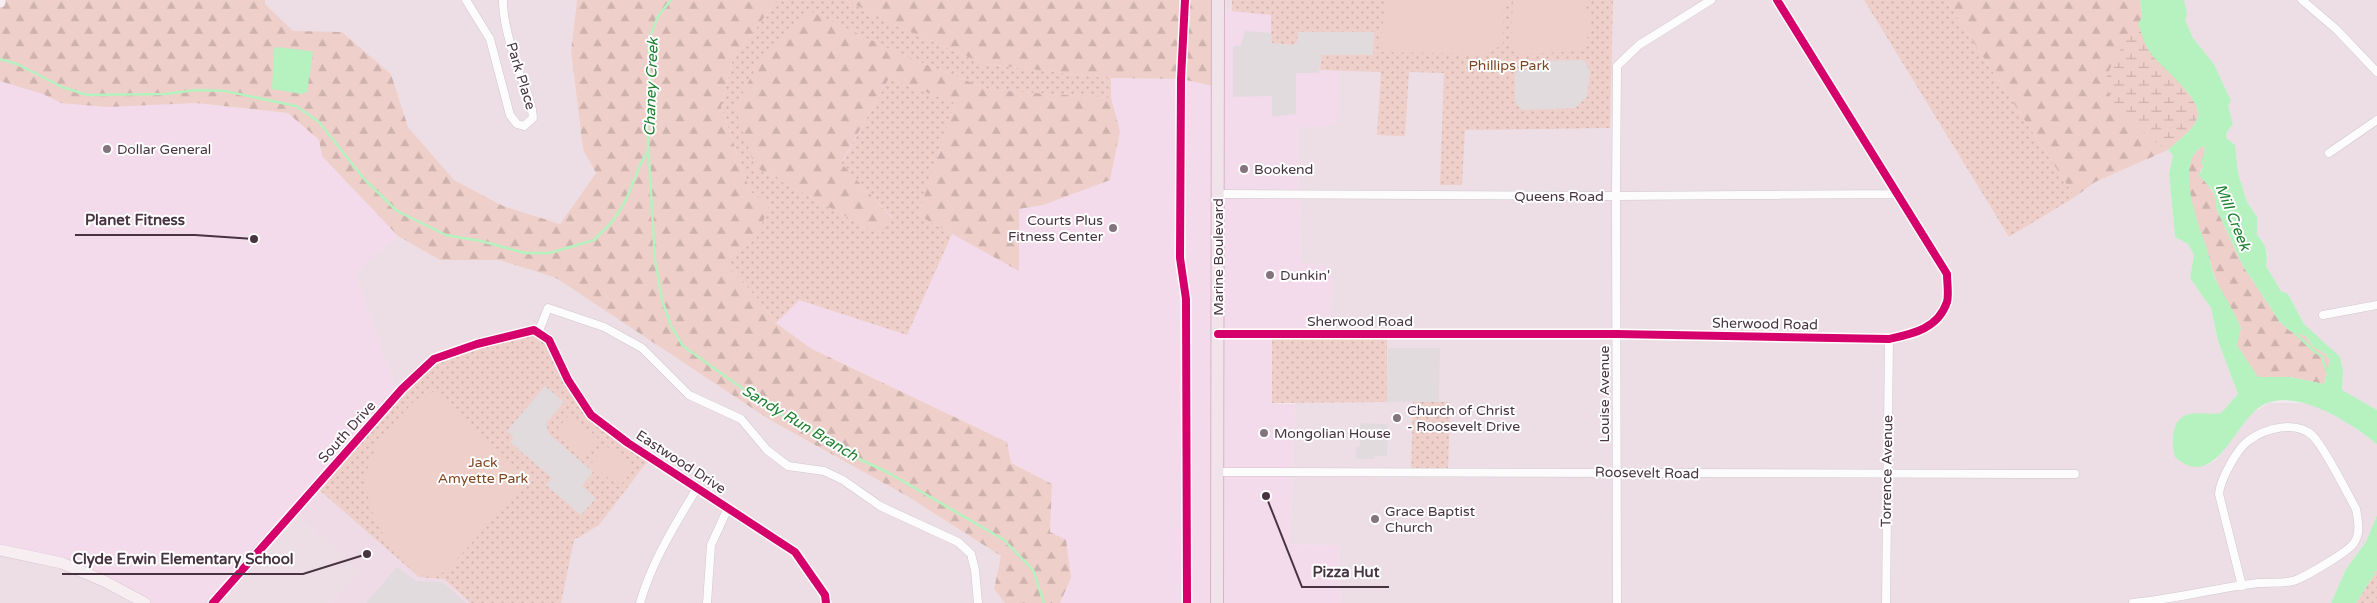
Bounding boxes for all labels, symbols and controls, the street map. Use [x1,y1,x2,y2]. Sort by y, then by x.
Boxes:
water label: Chaney Creek [640,36,662,137]
street label: Park Place [503,40,539,112]
park label: Phillips Park [1469,57,1550,74]
place label: Dollar General [117,141,211,158]
marker: Dollar General [101,143,113,155]
place label: Bookend [1254,161,1313,178]
marker: Bookend [1238,163,1250,175]
water label: Mill Creek [2211,181,2255,255]
street label: Queens Road [1514,188,1604,205]
street label: Marine Boulevard [1210,198,1227,316]
callout: Planet Fitness [75,205,195,235]
text: Planet Fitness [85,211,185,229]
place label: Courts Plus Fitness Center [1008,212,1104,245]
marker: Courts Plus Fitness Center [1107,222,1119,234]
place label: Dunkin' [1280,267,1330,284]
marker: Dunkin' [1264,269,1276,281]
street label: Sherwood Road [1307,313,1413,330]
street label: Sherwood Road [1712,315,1818,333]
street label: Louise Avenue [1596,345,1613,442]
water label: Sandy Run Branch [739,381,862,465]
street label: South Drive [315,397,379,467]
place label: Church of Christ - Roosevelt Drive [1407,402,1520,435]
marker: Church of Christ - Roosevelt Drive [1391,412,1403,424]
street label: Torrence Avenue [1878,415,1896,527]
place label: Mongolian House [1274,425,1391,442]
street label: Eastwood Drive [633,427,729,497]
marker: Mongolian House [1258,427,1270,439]
park label: Jack Amyette Park [438,454,529,487]
street label: Roosevelt Road [1595,464,1699,482]
place label: Grace Baptist Church [1385,503,1476,536]
marker: Grace Baptist Church [1369,513,1381,525]
callout: Clyde Erwin Elementary School [62,544,303,574]
text: Clyde Erwin Elementary School [72,550,294,569]
callout: Pizza Hut [1302,557,1389,587]
text: Pizza Hut [1313,563,1380,581]

